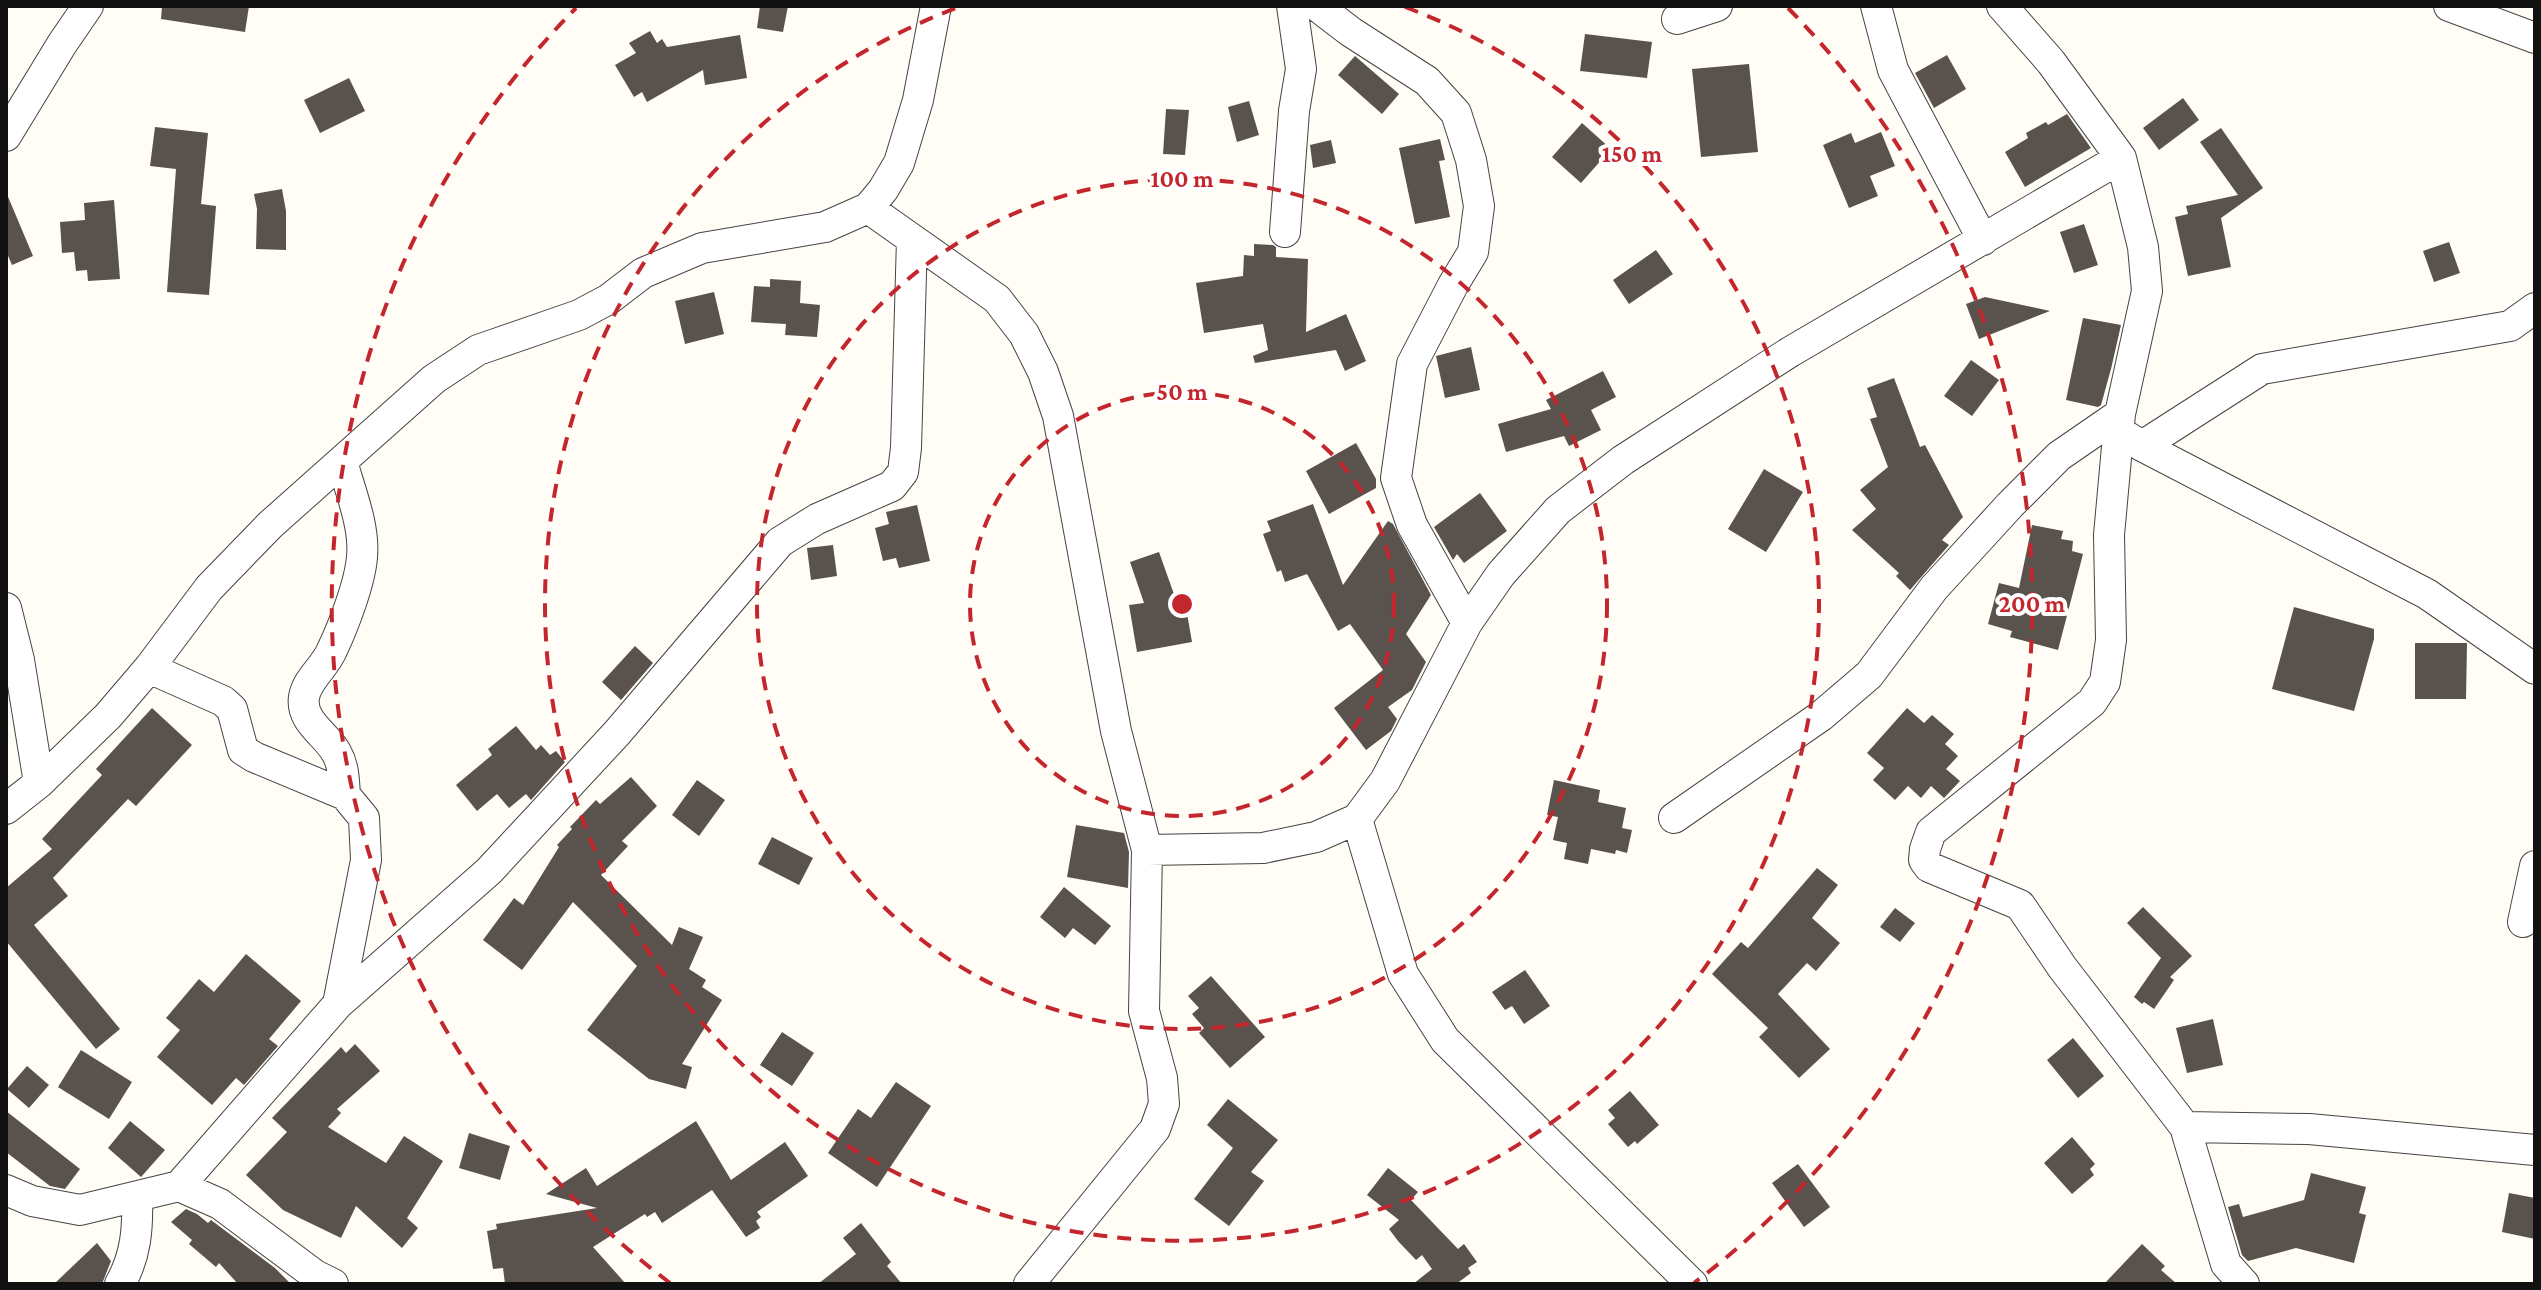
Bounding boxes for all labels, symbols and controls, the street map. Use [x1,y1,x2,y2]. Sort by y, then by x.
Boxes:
text: 150 m [1602,140,1663,167]
text: 100 m [1150,165,1214,192]
text: 50 m [1156,378,1208,405]
centre of rings [1168,590,1196,618]
text: 200 m [1999,590,2066,617]

